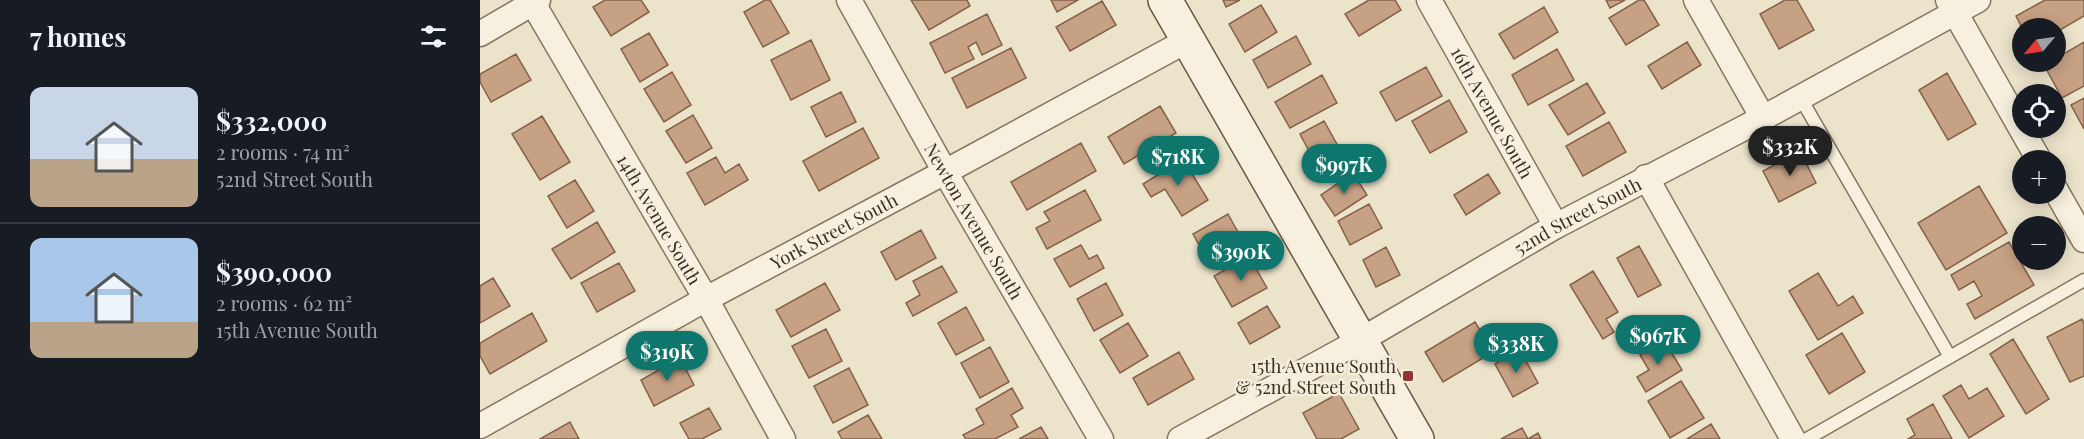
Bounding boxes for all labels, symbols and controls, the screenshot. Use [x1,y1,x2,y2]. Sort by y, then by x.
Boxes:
north arrow [2012,18,2066,72]
map controls [2012,18,2066,270]
text: 7 homes [30,19,126,54]
icon: filters [417,20,450,53]
street label: 16th Avenue South [1446,42,1539,183]
button: locate [2012,84,2066,138]
text: $332,000 [216,103,327,138]
icon: home [78,111,150,183]
pin: $332K [1748,126,1832,177]
text: $332K [1762,132,1818,159]
pin: $718K [1136,136,1220,187]
text: 2 rooms · 74 m² [216,138,350,165]
street label: Newton Avenue South [919,139,1029,304]
text: $718K [1151,142,1205,169]
pin: $997K [1302,144,1386,195]
street label: 14th Avenue South [612,150,707,289]
text: $997K [1316,150,1372,177]
button: + [2012,150,2066,204]
text: 52nd Street South [216,165,373,192]
street label: 52nd Street South [1509,171,1646,260]
street label: York Street South [765,187,902,275]
button: − [2012,216,2066,270]
pin: $390K [1199,231,1283,282]
text: $390K [1211,237,1271,264]
text: $390,000 [216,254,332,289]
icon: home [78,262,150,334]
text: 2 rooms · 62 m² [216,289,352,316]
pin: $967K [1616,315,1700,366]
text: 15th Avenue South [216,316,378,343]
text: $967K [1629,321,1687,348]
pin: $338K [1474,323,1558,374]
text: $338K [1488,329,1544,356]
pin: $319K [625,331,709,382]
text: $319K [640,337,694,364]
place label: 15th Avenue South & 52nd Street South [1235,354,1396,399]
marker: 15th Avenue South & 52nd Street South [1401,369,1415,383]

